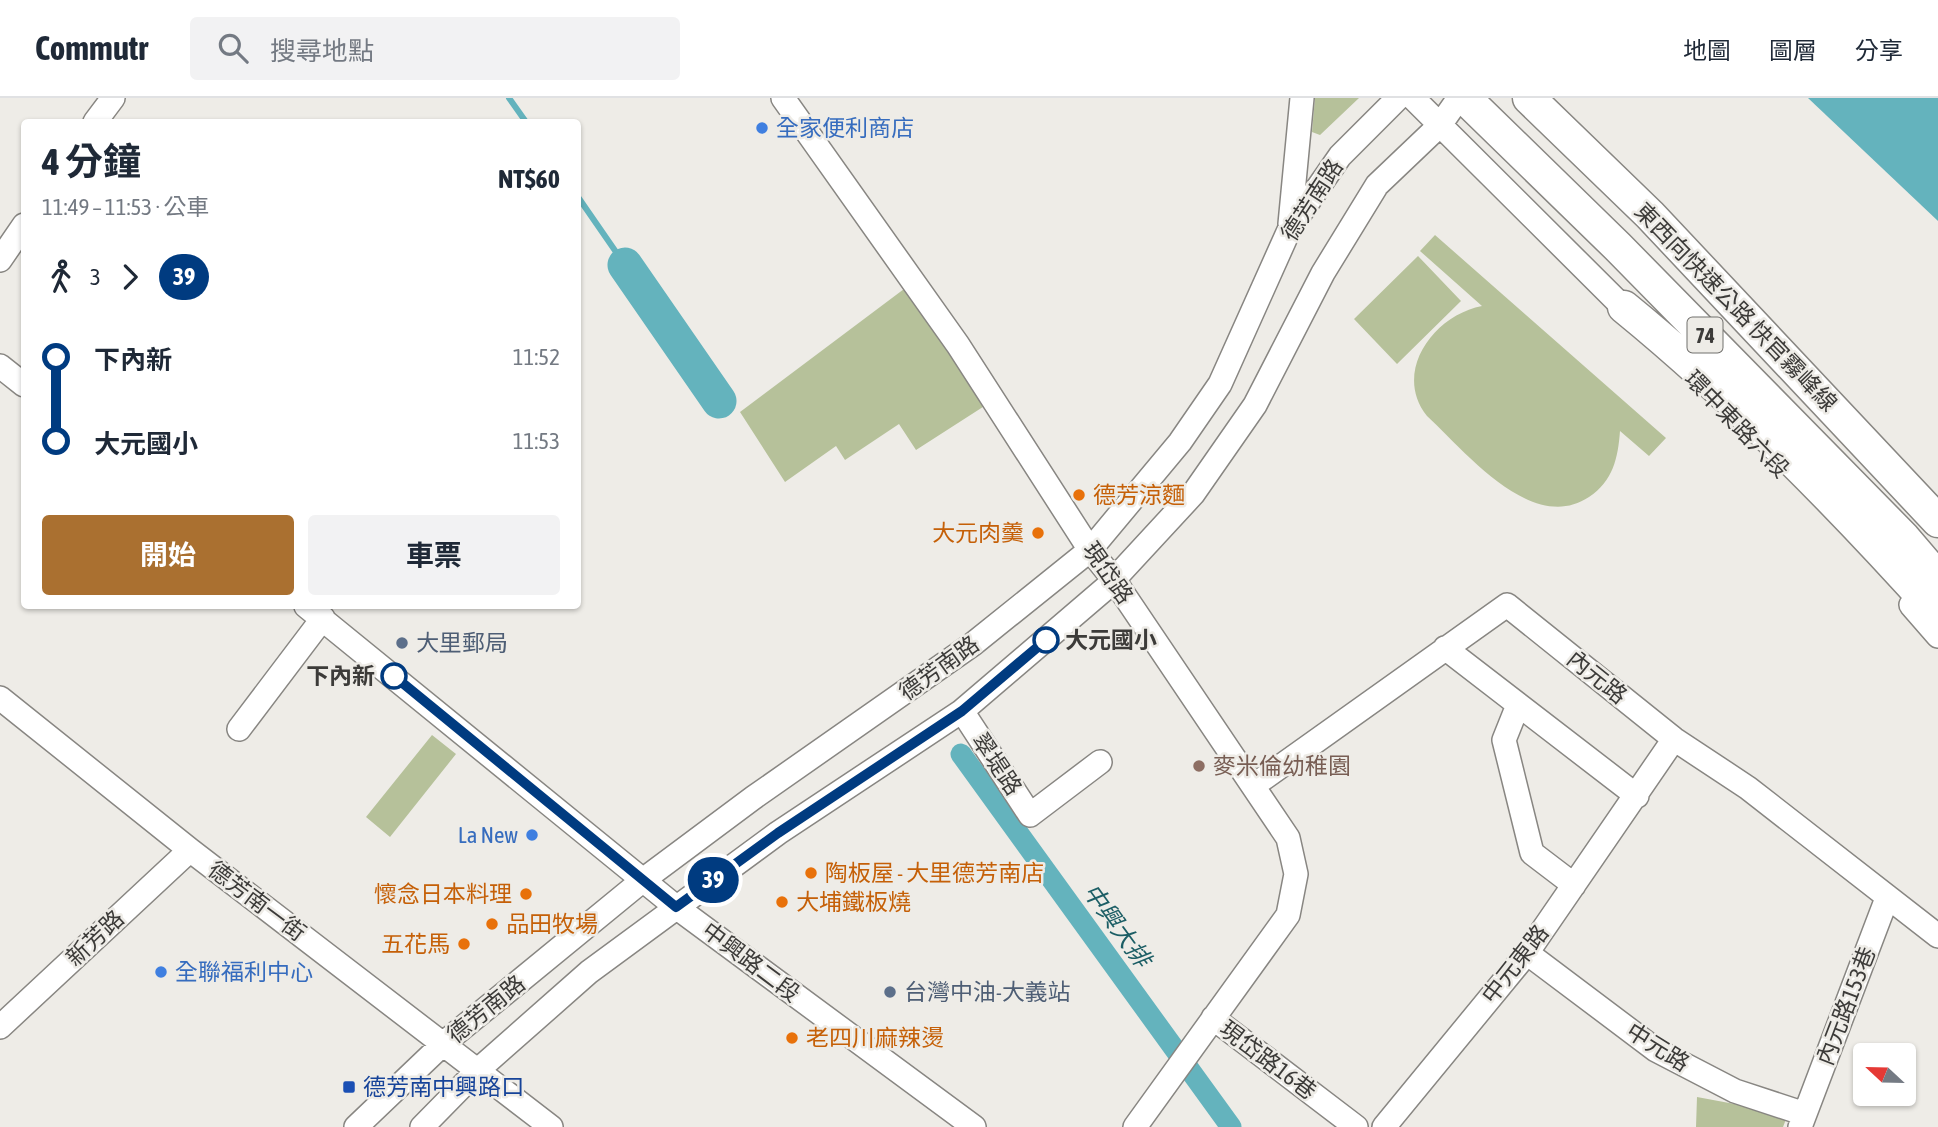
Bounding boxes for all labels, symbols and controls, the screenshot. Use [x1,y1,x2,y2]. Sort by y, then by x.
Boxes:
search box [190,17,680,80]
text: Commutr [35,29,148,67]
icon: search [214,29,252,67]
text: 搜尋地點 [270,36,374,66]
text: 地圖 [1683,37,1731,64]
text: 圖層 [1769,37,1817,64]
text: 分享 [1855,37,1903,64]
place label: 全家便利商店 [776,115,914,141]
marker: 全家便利商店 [754,120,770,136]
text: 4 分鐘 [42,140,141,183]
street label: 德芳南路 [1276,154,1348,246]
text: NT$60 [498,164,560,194]
text: 11:49 – 11:53 · 公車 [42,194,209,220]
street label: 東西向快速公路 快官霧峰線 [1630,198,1842,416]
icon: walk [42,258,80,296]
icon: forward [111,258,149,296]
text: 39 [173,263,195,290]
text: 3 [90,264,101,290]
road number: 74 [1688,317,1722,352]
text: 11:52 [513,344,560,370]
text: 下內新 [94,345,172,375]
street label: 環中東路六段 [1680,365,1794,483]
text: 11:53 [513,428,560,454]
text: 大元國小 [94,429,198,459]
place label: 德芳涼麵 [1093,482,1185,508]
marker: 德芳涼麵 [1071,487,1087,503]
button: 開始 [42,515,294,595]
button: 車票 [308,515,560,595]
place label: 大元肉羹 [932,520,1024,546]
marker: 大元肉羹 [1030,525,1046,541]
street label: 現岱路 [1078,537,1138,609]
marker: 大元國小 [1033,627,1059,653]
place label: 大元國小 [1065,627,1157,653]
place label: 大里郵局 [416,630,508,656]
street label: 德芳南路 [894,630,984,706]
marker: 大里郵局 [394,635,410,651]
street label: 內元路 [1562,645,1632,709]
place label: 下內新 [306,663,375,689]
marker: 下內新 [381,663,407,689]
street label: 翠堤路 [967,728,1027,800]
place label: 麥米倫幼稚園 [1213,753,1351,779]
marker: 麥米倫幼稚園 [1191,758,1207,774]
place label: La New [458,822,518,848]
marker: La New [524,827,540,843]
street label: 德芳南一街 [203,856,311,946]
line badge: 39 [682,857,744,903]
place label: 陶板屋 - 大里德芳南店 [825,860,1044,886]
marker: 陶板屋 - 大里德芳南店 [803,865,819,881]
text: 39 [702,866,724,893]
water label: 中興大排 [1078,878,1158,974]
place label: 懷念日本料理 [374,881,512,907]
marker: 懷念日本料理 [518,886,534,902]
place label: 大埔鐵板燒 [796,889,911,915]
marker: 大埔鐵板燒 [774,894,790,910]
street label: 新芳路 [61,905,129,971]
place label: 品田牧場 [506,911,598,937]
marker: 品田牧場 [484,916,500,932]
street label: 中興路二段 [697,917,805,1007]
street label: 中元東路 [1476,920,1554,1008]
place label: 五花馬 [381,931,450,957]
marker: 五花馬 [456,936,472,952]
street label: 內元路153巷 [1812,943,1880,1069]
place label: 全聯福利中心 [175,959,313,985]
marker: 全聯福利中心 [153,964,169,980]
street label: 德芳南路 [442,970,530,1048]
place label: 台灣中油-大義站 [904,979,1071,1005]
marker: 台灣中油-大義站 [882,984,898,1000]
street label: 現岱路16巷 [1215,1015,1321,1105]
street label: 中元路 [1622,1018,1694,1076]
place label: 老四川麻辣燙 [806,1025,944,1051]
marker: 老四川麻辣燙 [784,1030,800,1046]
north arrow [1853,1043,1916,1106]
map controls [1853,1043,1916,1106]
place label: 德芳南中興路口 [363,1074,524,1100]
marker: 德芳南中興路口 [341,1079,357,1095]

